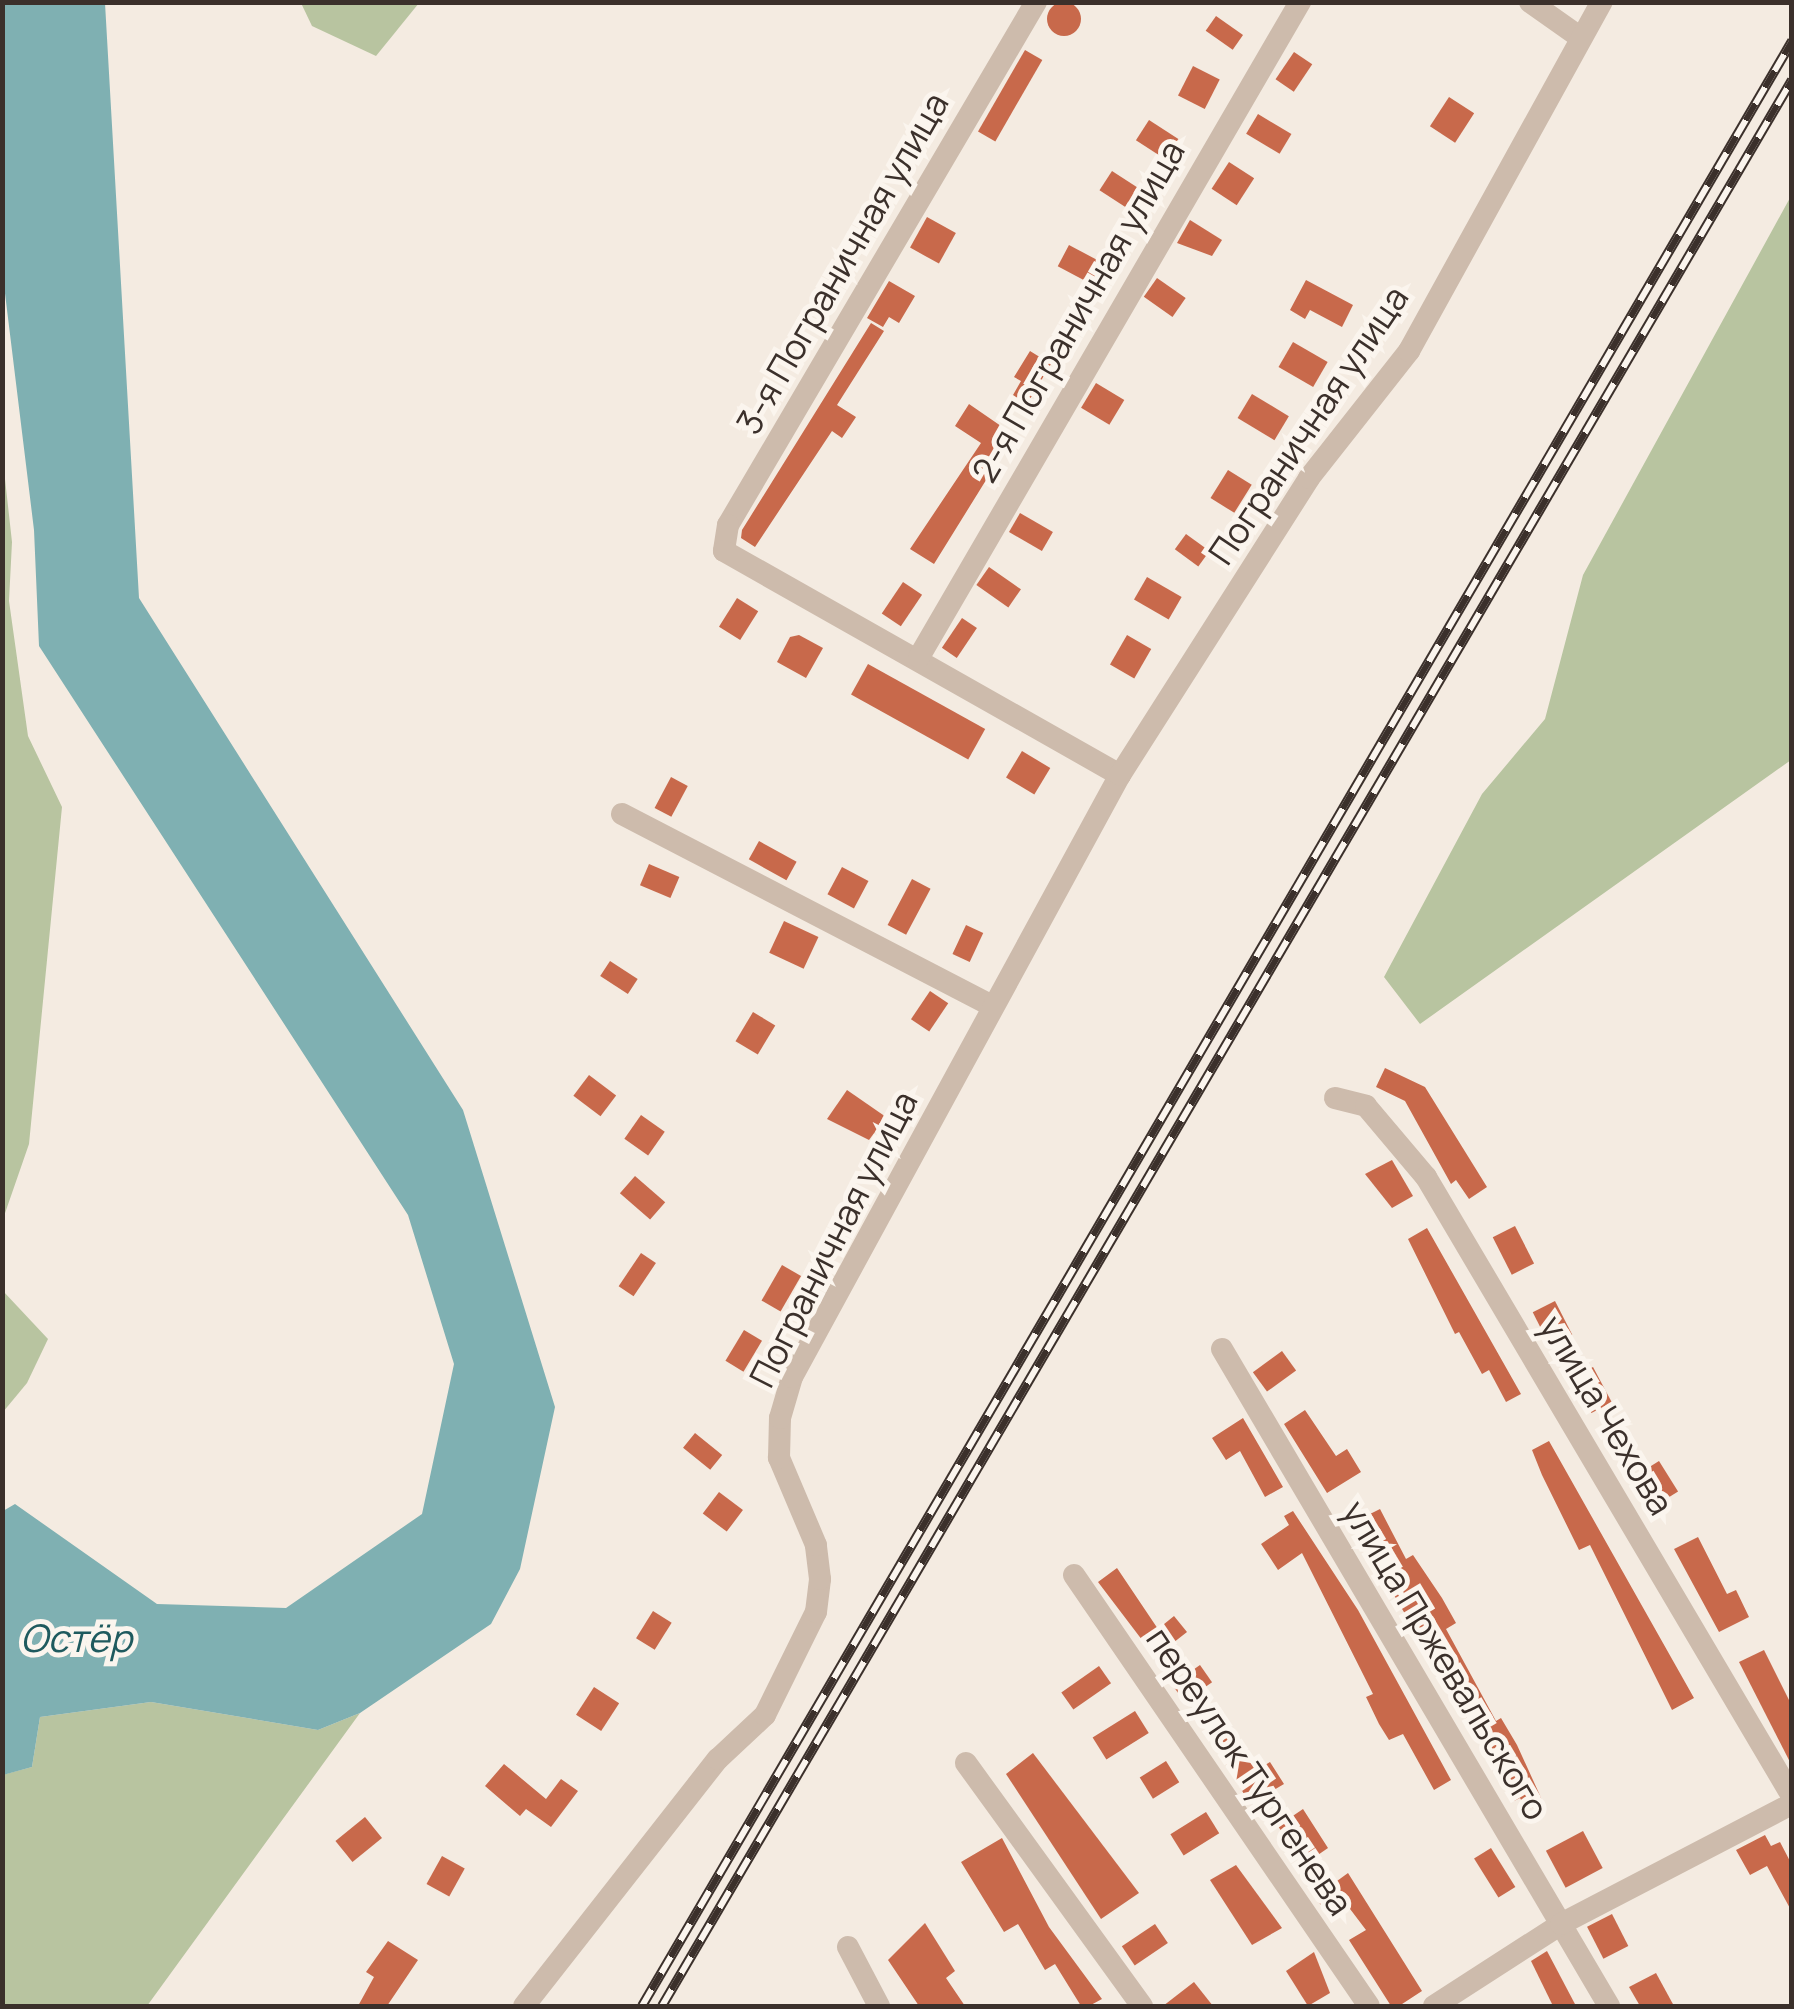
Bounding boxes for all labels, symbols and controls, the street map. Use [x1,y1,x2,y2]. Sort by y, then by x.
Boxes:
street label: 3-я Пограничная улица [727,85,957,441]
street label: 2-я Пограничная улица [963,133,1193,489]
street label: Пограничная улица [1199,278,1417,572]
street label: Пограничная улица [740,1084,926,1394]
street label: улица Чехова [1531,1308,1683,1522]
street label: улица Пржевальского [1334,1493,1558,1827]
water label: Остёр [20,1615,132,1661]
street label: переулок Тургенева [1138,1619,1362,1923]

